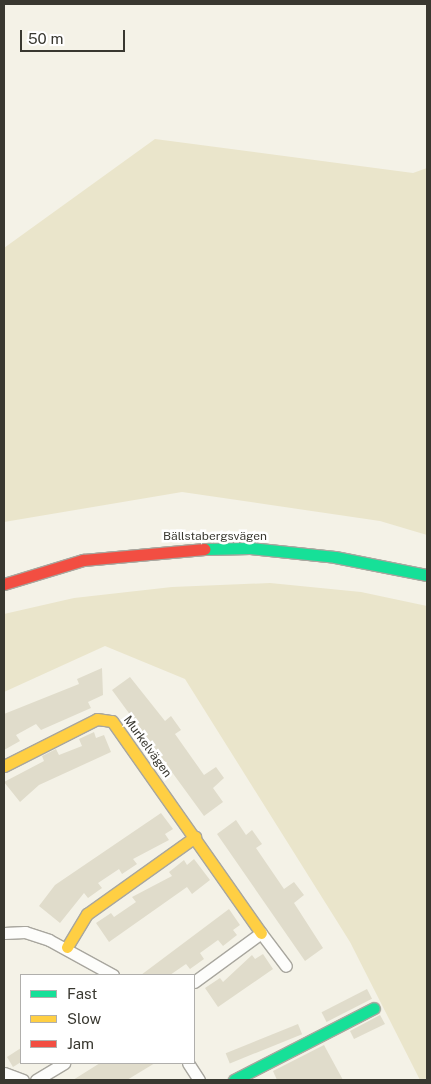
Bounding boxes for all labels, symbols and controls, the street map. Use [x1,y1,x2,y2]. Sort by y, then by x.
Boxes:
scale bar [22,20,128,52]
text: 50 m [28,30,63,47]
street label: Bällstabergsvägen [163,530,267,544]
street label: Murkelvägen [120,713,174,781]
legend [20,974,195,1064]
text: Fast [67,985,97,1002]
text: Slow [67,1010,101,1027]
text: Jam [67,1035,94,1052]

